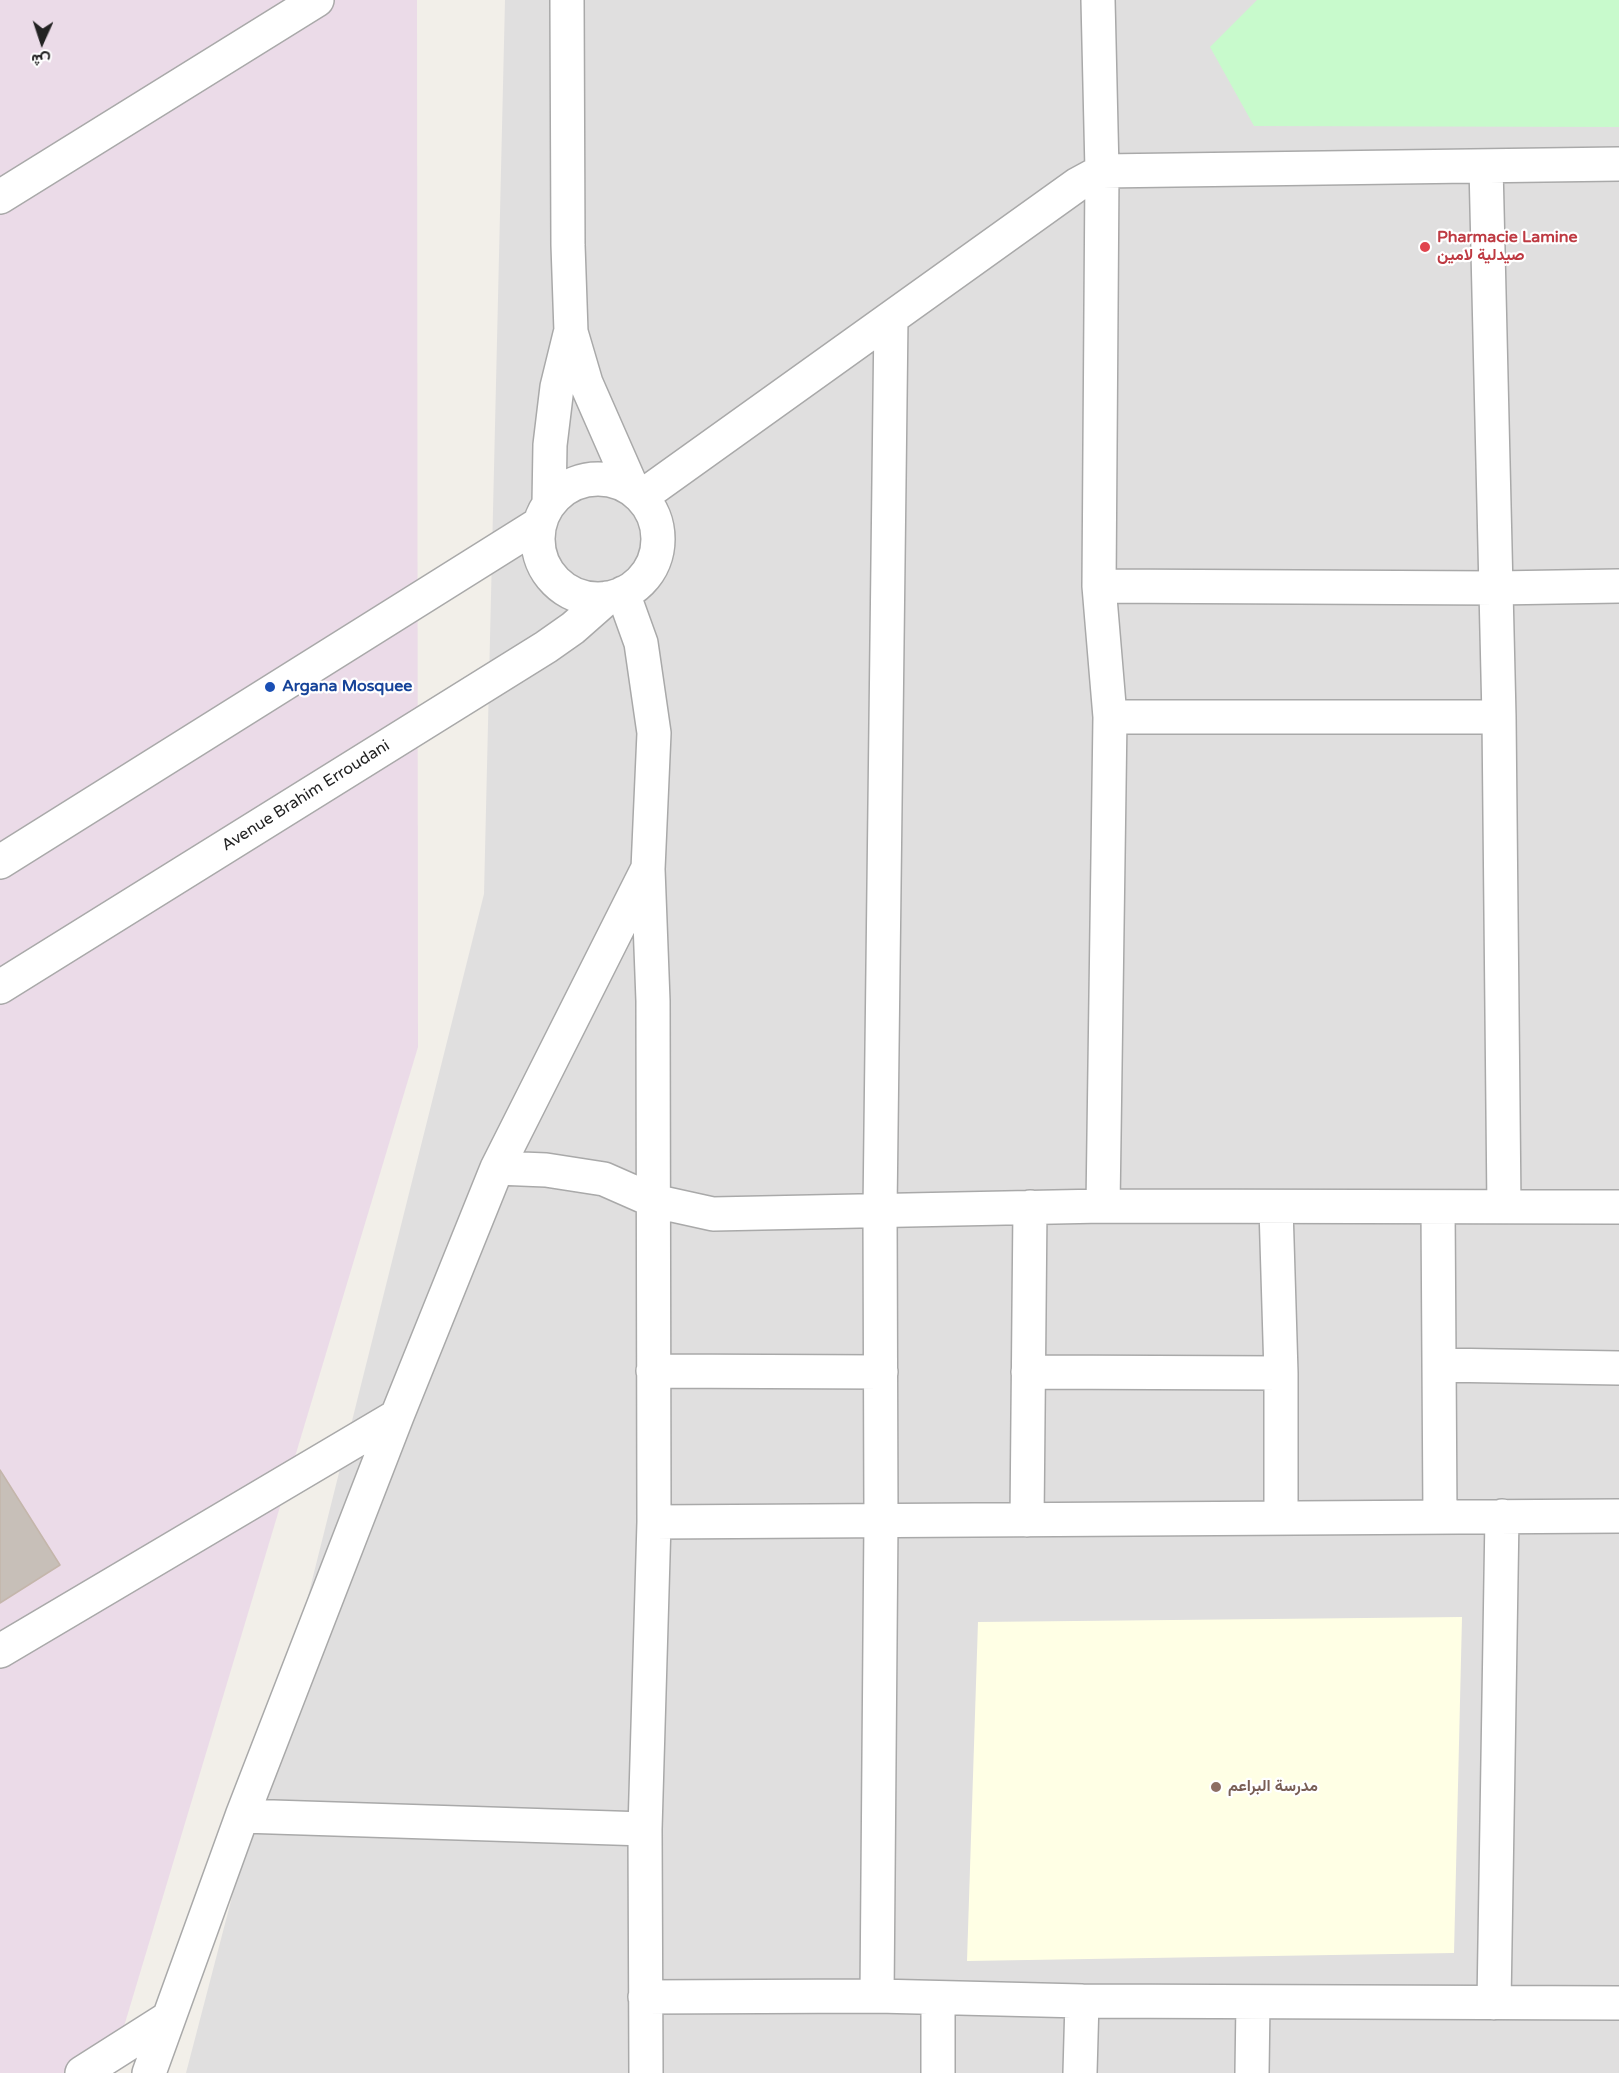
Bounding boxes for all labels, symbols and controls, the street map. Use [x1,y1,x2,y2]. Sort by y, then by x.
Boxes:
north arrow [12,12,72,72]
text: ش [31,49,51,70]
place label: Pharmacie Lamine صيدلية لامين [1437,228,1578,266]
marker: Pharmacie Lamine صيدلية لامين [1418,240,1432,254]
place label: Argana Mosquee [282,677,412,697]
marker: Argana Mosquee [263,680,277,694]
street label: Avenue Brahim Erroudani [218,736,394,856]
place label: مدرسة البراعم [1228,1777,1318,1797]
marker: مدرسة البراعم [1209,1780,1223,1794]

